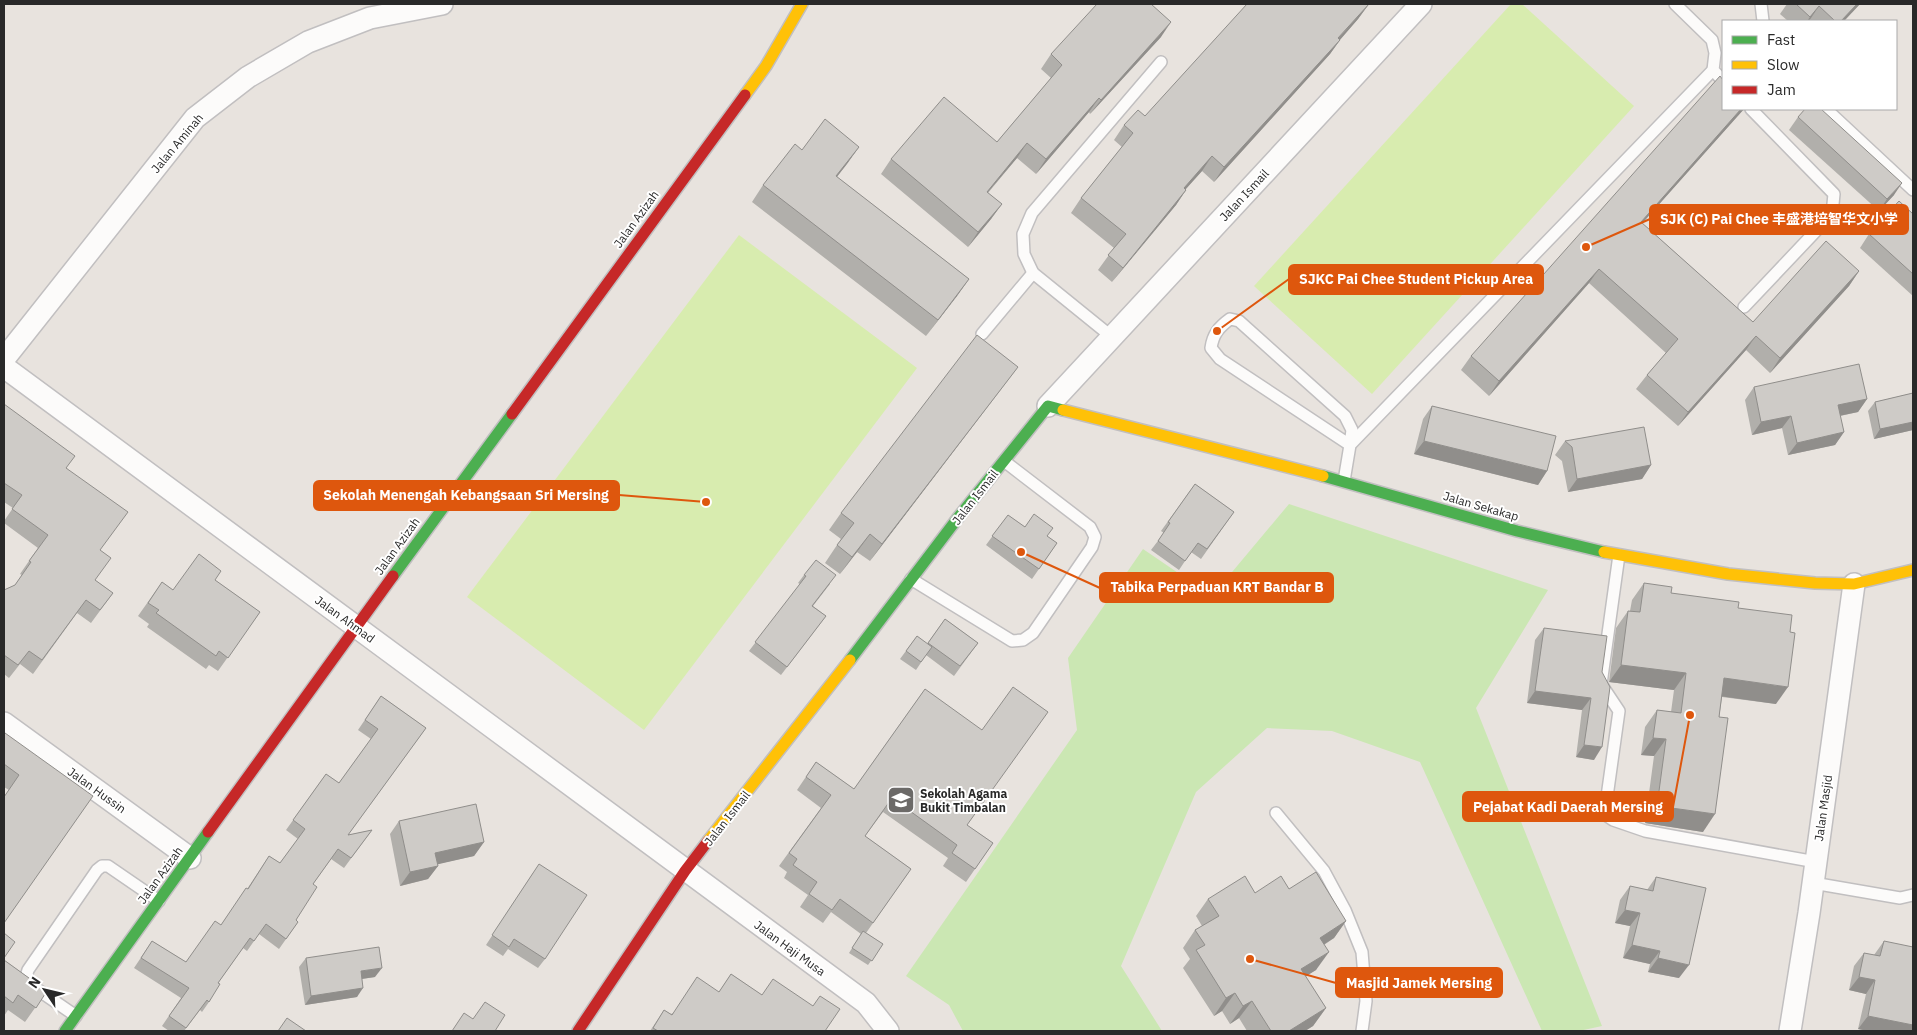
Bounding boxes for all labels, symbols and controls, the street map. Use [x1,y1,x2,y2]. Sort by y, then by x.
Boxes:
legend [1722,20,1897,110]
text: Fast [1767,30,1795,49]
text: Slow [1767,55,1800,74]
text: Jam [1767,80,1796,99]
street label: Jalan Aminah [148,110,206,176]
street label: Jalan Ismail [1216,166,1272,224]
street label: Jalan Azizah [610,187,662,251]
callout: SJK (C) Pai Chee 丰盛港培智华文小学 [1650,205,1908,234]
text: SJK (C) Pai Chee 丰盛港培智华文小学 [1660,210,1898,228]
callout: SJKC Pai Chee Student Pickup Area [1289,265,1543,294]
text: SJKC Pai Chee Student Pickup Area [1299,270,1533,288]
street label: Jalan Ismail [949,467,1001,527]
callout: Sekolah Menengah Kebangsaan Sri Mersing [314,481,619,510]
text: Sekolah Menengah Kebangsaan Sri Mersing [323,486,609,504]
street label: Jalan Sekakap [1442,488,1520,524]
street label: Jalan Azizah [371,514,423,578]
callout: Tabika Perpaduan KRT Bandar B [1100,573,1333,602]
text: Tabika Perpaduan KRT Bandar B [1110,578,1324,596]
street label: Jalan Ahmad [312,592,378,646]
street label: Jalan Hussin [65,764,129,816]
street label: Jalan Masjid [1811,774,1835,842]
school or university icon: Sekolah Agama Bukit Timbalan [886,785,916,815]
place label: Sekolah Agama Bukit Timbalan [920,786,1007,815]
street label: Jalan Ismail [701,788,753,848]
callout: Pejabat Kadi Daerah Mersing [1463,792,1673,821]
text: Pejabat Kadi Daerah Mersing [1473,798,1663,816]
street label: Jalan Azizah [134,843,186,907]
street label: Jalan Haji Musa [751,917,829,979]
north arrow [20,965,70,1015]
callout: Masjid Jamek Mersing [1336,968,1502,997]
text: N [24,973,45,992]
text: Masjid Jamek Mersing [1346,974,1492,992]

